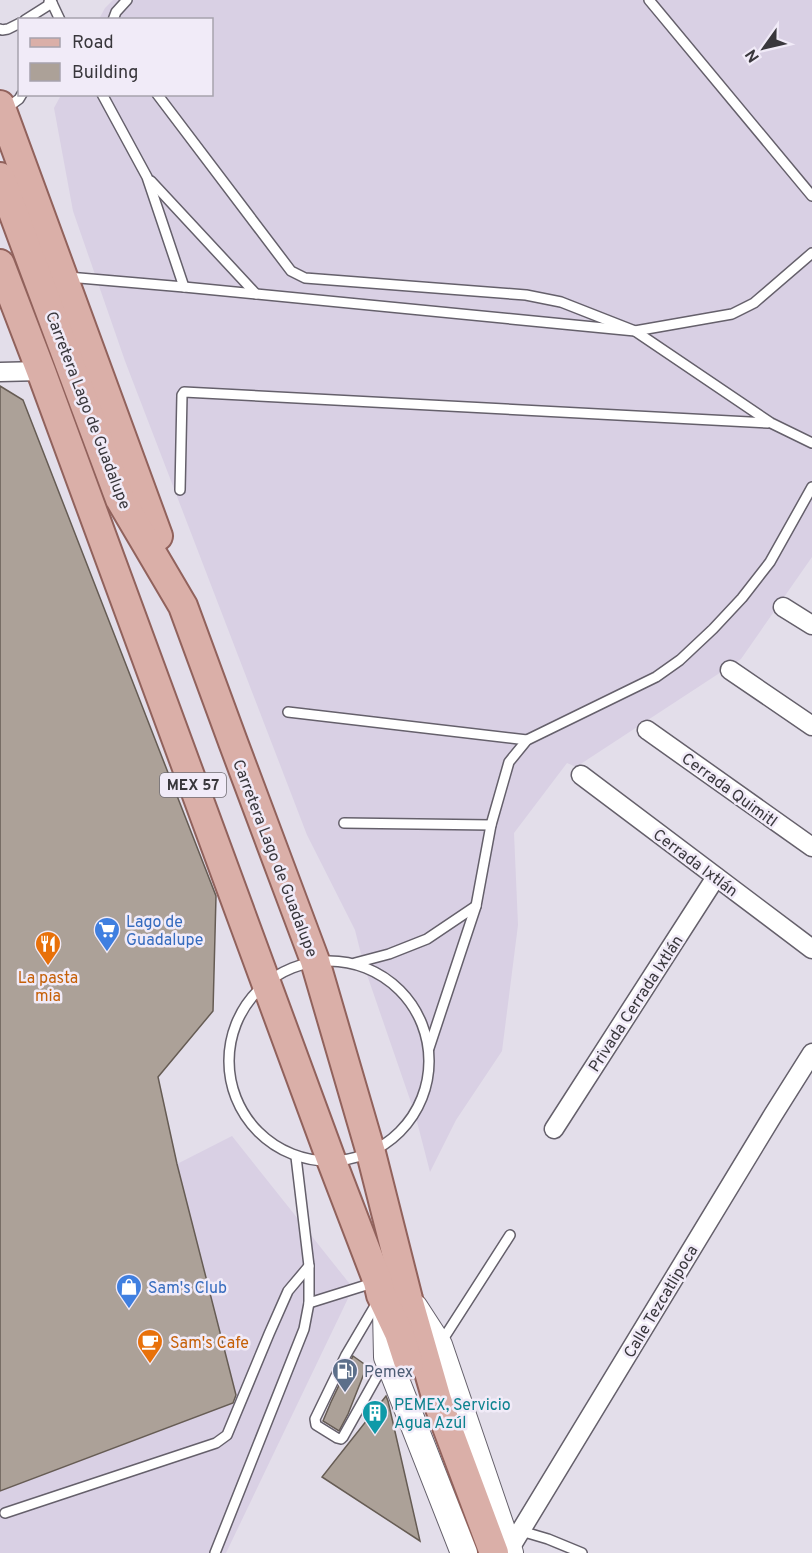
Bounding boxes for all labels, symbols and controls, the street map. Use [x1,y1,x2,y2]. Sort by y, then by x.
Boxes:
legend [18,18,213,96]
north arrow [734,18,794,78]
text: Road [72,32,114,55]
text: N [742,45,765,66]
text: Building [72,62,138,85]
street label: Carretera Lago de Guadalupe [40,309,134,512]
street label: Cerrada Quimitl [677,749,781,832]
street label: Carretera Lago de Guadalupe [227,757,321,960]
road number: MEX 57 [160,773,226,797]
street label: Cerrada Ixtlán [648,825,741,902]
place label: Lago de Guadalupe [126,913,203,951]
supermarket icon: Lago de Guadalupe [92,915,122,953]
restaurant icon: La pasta mia [33,929,63,967]
street label: Privada Cerrada Ixtlán [585,932,688,1076]
place label: La pasta mia [18,969,78,1007]
street label: Calle Tezcatlipoca [620,1242,703,1362]
shop icon: Sam's Club [114,1272,144,1310]
place label: Sam's Club [148,1279,227,1299]
cafe icon: Sam's Cafe [135,1327,165,1365]
place label: Sam's Cafe [170,1334,249,1354]
fuel station icon: Pemex [330,1356,360,1394]
place label: Pemex [364,1363,413,1383]
place label: PEMEX, Servicio Agua Azúl [394,1396,511,1434]
building icon: PEMEX, Servicio Agua Azúl [360,1398,390,1436]

